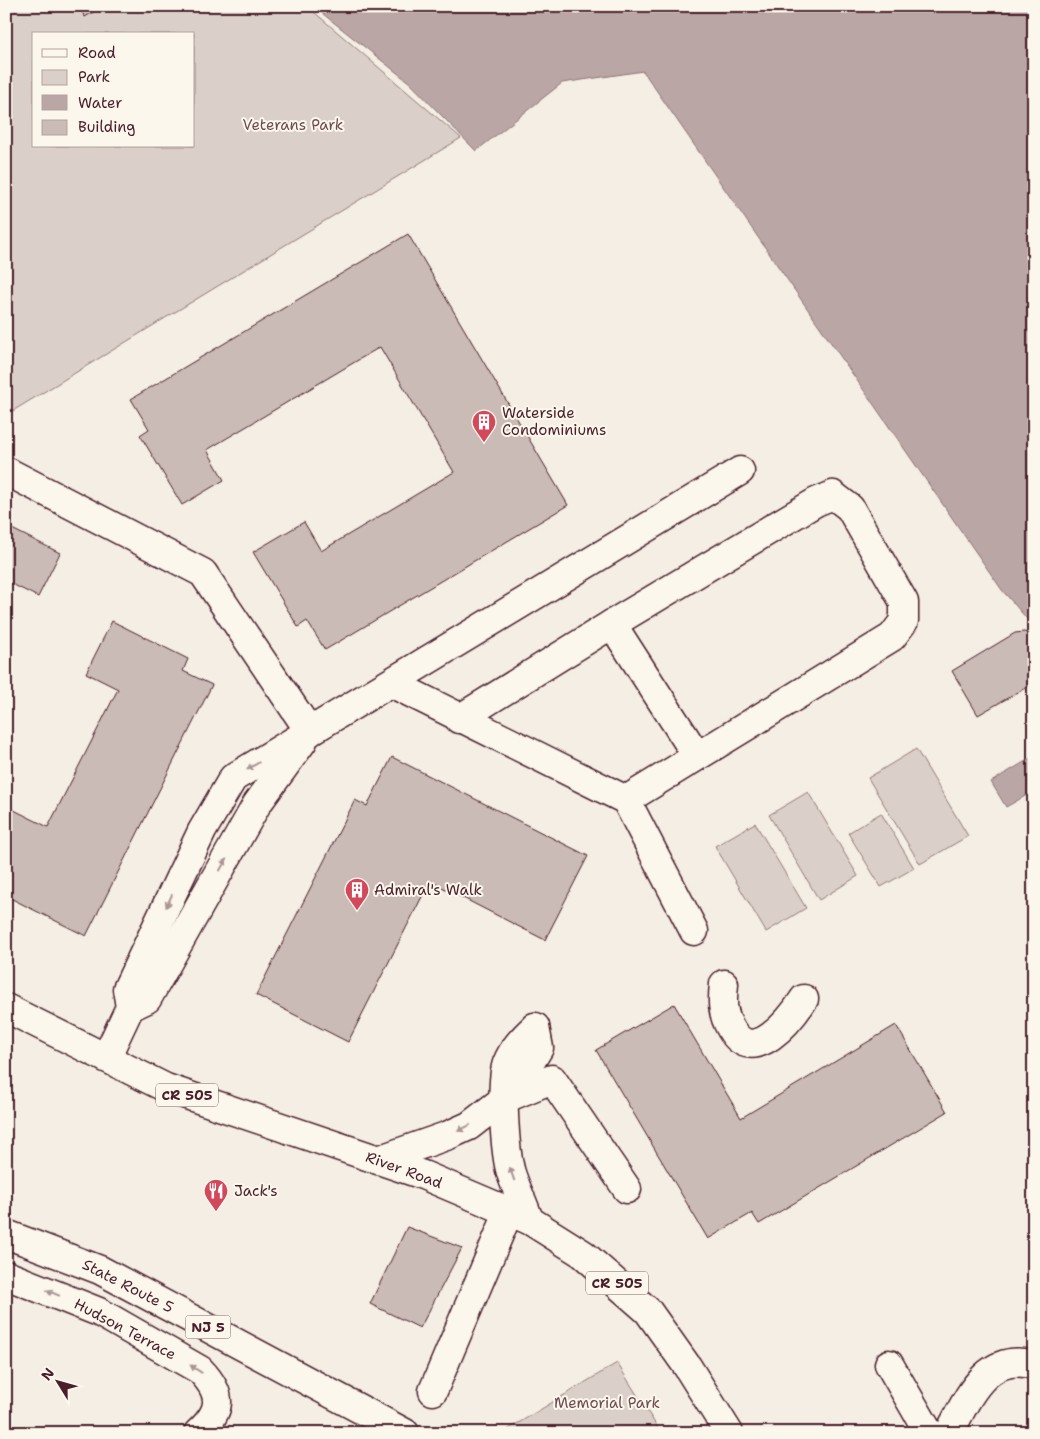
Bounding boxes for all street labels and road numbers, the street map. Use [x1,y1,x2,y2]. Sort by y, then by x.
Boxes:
road number: CR 505 [156,1084,218,1106]
street label: River Road [363,1147,446,1193]
street label: State Route 5 [79,1254,177,1318]
road number: CR 505 [586,1272,648,1295]
street label: Hudson Terrace [70,1294,180,1364]
road number: NJ 5 [186,1315,230,1338]

